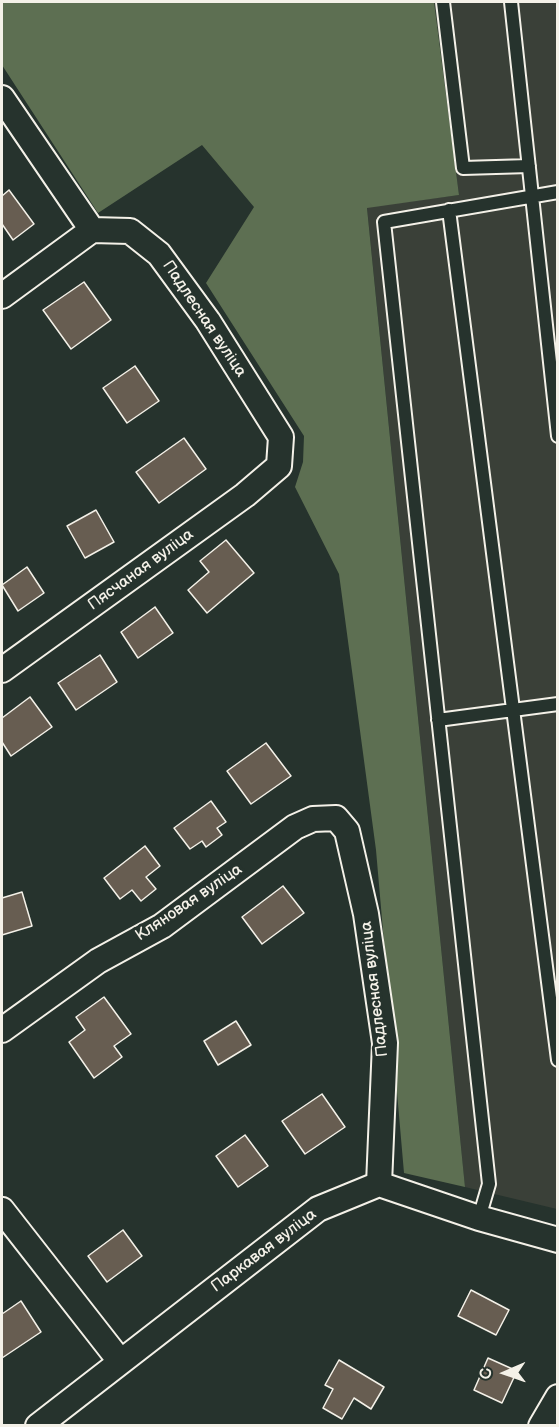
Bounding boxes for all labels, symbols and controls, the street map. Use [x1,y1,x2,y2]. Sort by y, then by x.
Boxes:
street label: Падлесная вуліца [158,257,250,381]
street label: Пясчаная вуліца [84,525,198,615]
street label: Кляновая вуліца [132,860,246,946]
street label: Падлесная вуліца [357,920,393,1058]
street label: Паркавая вуліца [208,1205,320,1297]
north arrow [475,1343,535,1403]
text: С [477,1368,496,1380]

